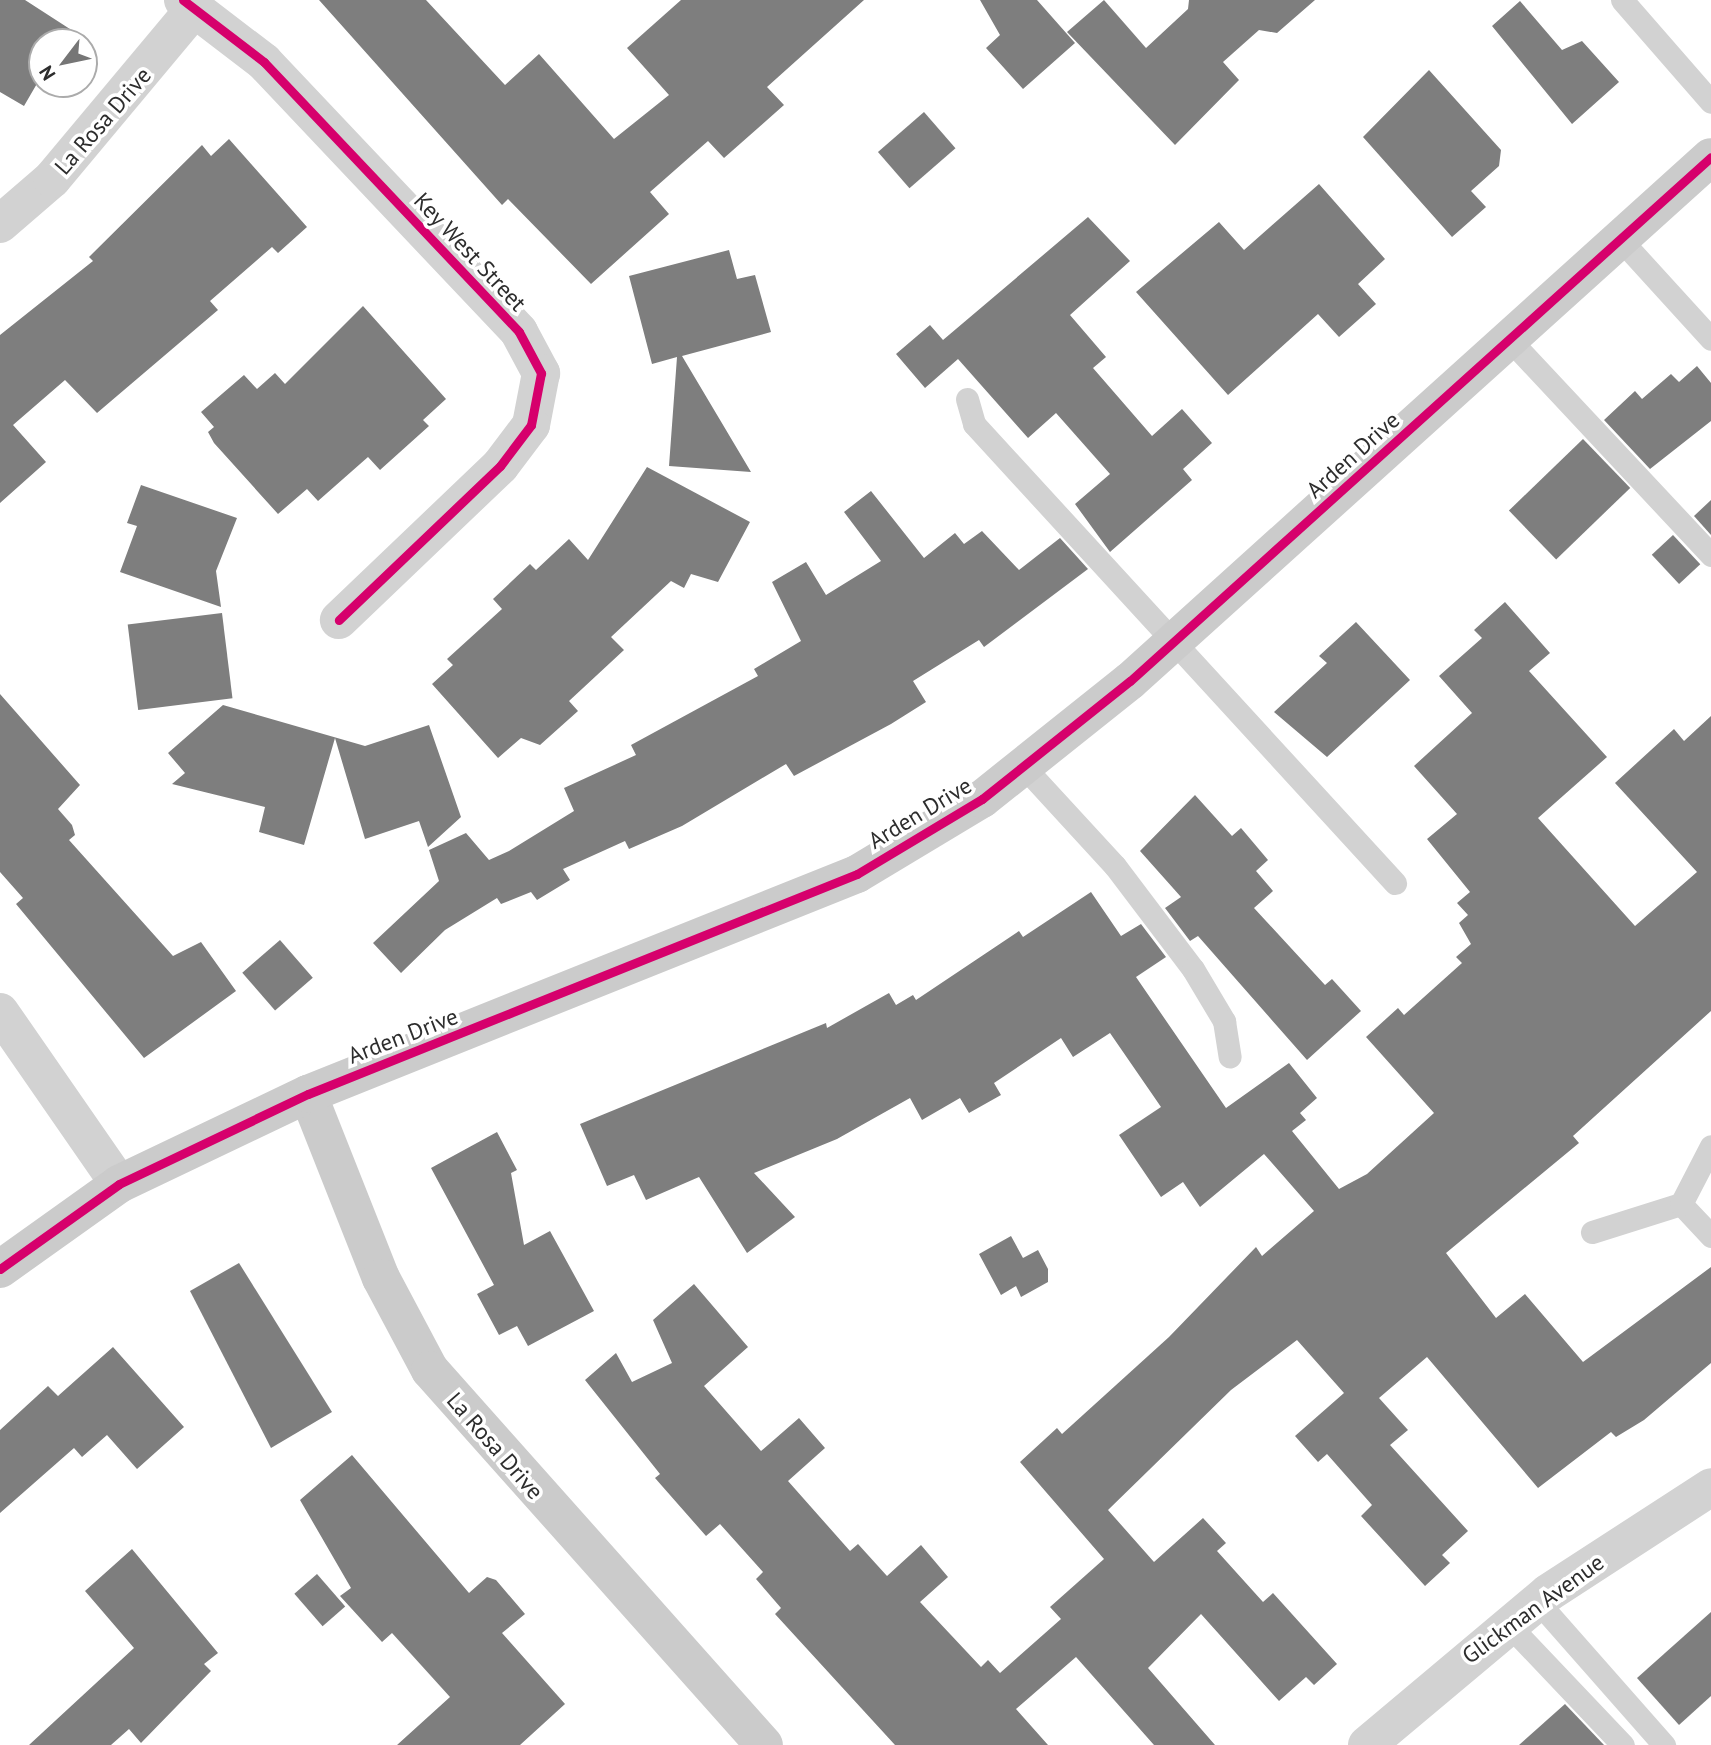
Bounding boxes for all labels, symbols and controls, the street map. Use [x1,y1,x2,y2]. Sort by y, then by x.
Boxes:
north arrow [28,28,98,98]
text: N [33,61,60,85]
street label: La Rosa Drive [49,62,157,180]
street label: Key West Street [408,187,532,317]
street label: Arden Drive [1301,406,1405,504]
street label: Arden Drive [863,771,977,855]
street label: Arden Drive [344,1002,462,1070]
street label: La Rosa Drive [441,1387,549,1505]
street label: Glickman Avenue [1457,1548,1609,1670]

